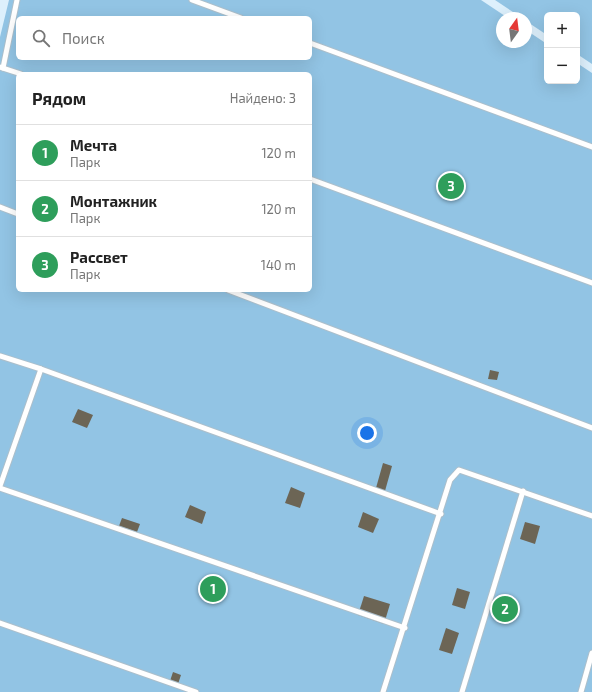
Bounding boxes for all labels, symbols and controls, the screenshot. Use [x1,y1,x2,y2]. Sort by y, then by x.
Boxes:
north arrow [496,12,532,48]
map controls [544,12,580,84]
button: + [544,12,580,48]
search box [16,16,312,60]
icon: search [30,27,52,49]
text: Поиск [62,29,105,47]
button: − [544,48,580,84]
text: Рядом [32,88,86,108]
text: Найдено: 3 [230,90,296,106]
text: Мечта [70,136,117,154]
text: 1 [42,145,48,161]
text: 120 m [261,145,296,161]
text: Парк [70,154,100,170]
pin: 3 [438,171,464,201]
text: Монтажник [70,192,157,210]
text: 2 [41,201,49,217]
text: 120 m [261,201,296,217]
text: Парк [70,210,100,226]
text: Рассвет [70,248,128,266]
text: 3 [41,257,49,273]
text: 140 m [261,257,296,273]
text: Парк [70,266,100,282]
your location [357,423,377,443]
pin: 1 [200,574,226,604]
pin: 2 [492,594,518,624]

